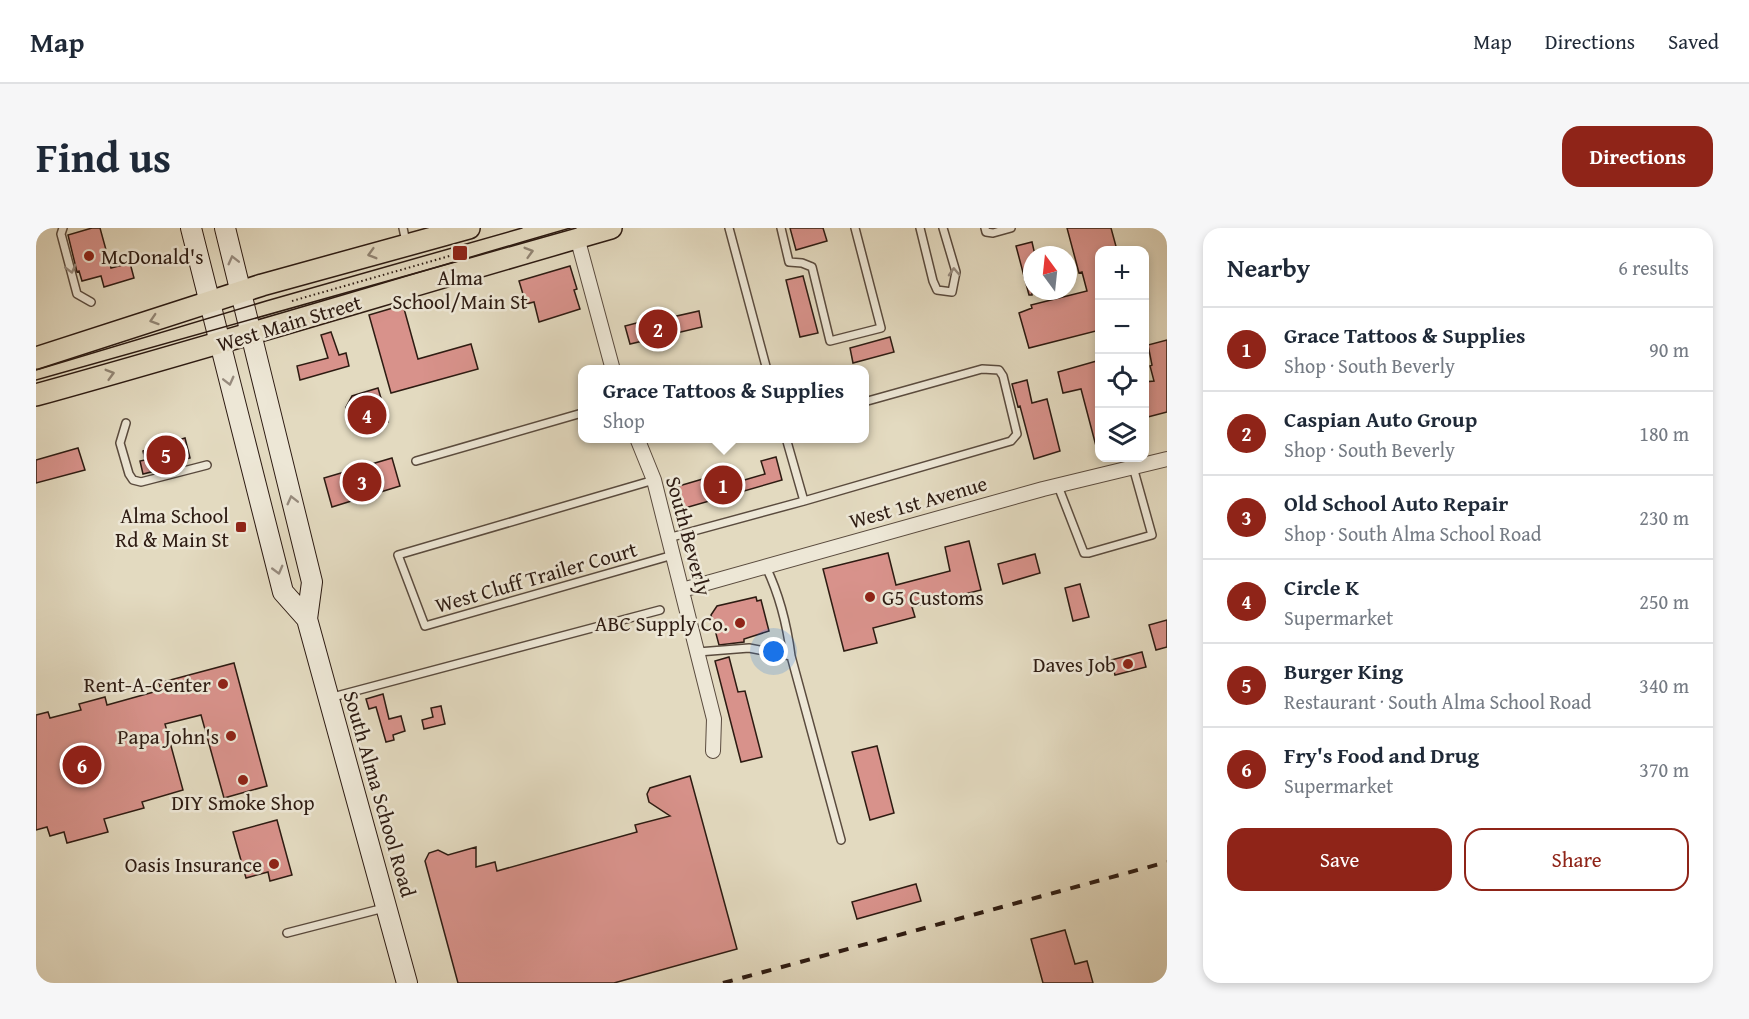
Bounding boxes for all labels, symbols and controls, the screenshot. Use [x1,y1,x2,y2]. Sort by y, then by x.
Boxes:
text: Map [30,21,84,62]
text: Map [1473,26,1512,57]
text: Directions [1545,26,1635,57]
text: Saved [1668,26,1719,57]
text: Find us [36,126,171,187]
button: Directions [1562,126,1713,187]
place label: McDonald's [101,241,204,272]
marker: Alma School/Main St [451,244,469,262]
north arrow [1023,246,1077,300]
map controls [1095,246,1149,462]
button: + [1095,246,1149,300]
one-way arrow [367,247,378,259]
one-way arrow [523,247,534,259]
text: Nearby [1227,248,1310,287]
marker: McDonald's [82,249,96,263]
text: 6 results [1618,253,1689,282]
one-way arrow [228,255,241,265]
place label: Alma School/Main St [392,262,528,317]
one-way arrow [63,263,76,273]
one-way arrow [947,267,960,276]
street label: West Main Street [213,286,366,360]
button: − [1095,300,1149,354]
pin: 2 [638,306,678,352]
one-way arrow [149,313,160,325]
text: Grace Tattoos & Supplies [1284,319,1525,351]
text: 1 [1241,335,1252,364]
text: 90 m [1649,335,1689,364]
text: Shop · South Beverly [1284,351,1455,380]
button: locate [1095,354,1149,408]
popup [578,365,869,443]
one-way arrow [105,369,115,381]
text: Grace Tattoos & Supplies [603,374,844,406]
one-way arrow [222,376,235,386]
pin: 4 [348,392,386,438]
text: Caspian Auto Group [1284,403,1477,435]
text: Shop [603,406,645,435]
button: layers [1095,408,1149,462]
text: 2 [1241,419,1252,448]
text: 180 m [1639,419,1689,448]
pin: 5 [146,432,186,478]
text: Shop · South Beverly [1284,435,1455,464]
pin: 3 [342,460,382,504]
pin: 1 [704,462,742,508]
street label: West 1st Avenue [845,467,991,537]
street label: South Beverly [658,473,720,600]
text: Old School Auto Repair [1284,487,1508,519]
one-way arrow [286,495,299,505]
place label: Alma School Rd & Main St [115,500,230,555]
text: 3 [1241,503,1252,532]
text: 230 m [1639,503,1689,532]
text: Shop · South Alma School Road [1284,519,1541,548]
marker: Alma School Rd & Main St [234,520,248,534]
street label: West Cluff Trailer Court [431,533,641,621]
one-way arrow [270,565,283,575]
text: Circle K [1284,571,1359,603]
place label: G5 Customs [882,582,984,613]
text: 4 [1241,587,1252,616]
text: 250 m [1639,587,1689,616]
marker: G5 Customs [863,590,877,604]
text: Supermarket [1284,603,1393,632]
place label: ABC Supply Co. [595,608,728,639]
marker: ABC Supply Co. [733,616,747,630]
your location [759,637,788,666]
place label: Daves Job [1033,649,1116,680]
text: Burger King [1284,655,1403,687]
marker: Daves Job [1121,657,1135,671]
place label: Rent-A-Center [84,669,211,700]
text: 5 [1241,671,1252,700]
text: 340 m [1639,671,1689,700]
marker: Rent-A-Center [216,677,230,691]
street label: South Alma School Road [336,687,425,902]
text: Restaurant · South Alma School Road [1284,687,1591,716]
place label: Papa John's [117,721,219,752]
marker: Papa John's [224,729,238,743]
text: Fry's Food and Drug [1284,739,1479,771]
pin: 6 [62,742,102,788]
text: 6 [1241,755,1252,784]
text: 370 m [1639,755,1689,784]
text: Supermarket [1284,771,1393,800]
marker: DIY Smoke Shop [236,773,250,787]
place label: DIY Smoke Shop [171,787,315,818]
button: Save [1227,828,1452,891]
button: Share [1464,828,1689,891]
place label: Oasis Insurance [125,849,262,880]
marker: Oasis Insurance [267,857,281,871]

